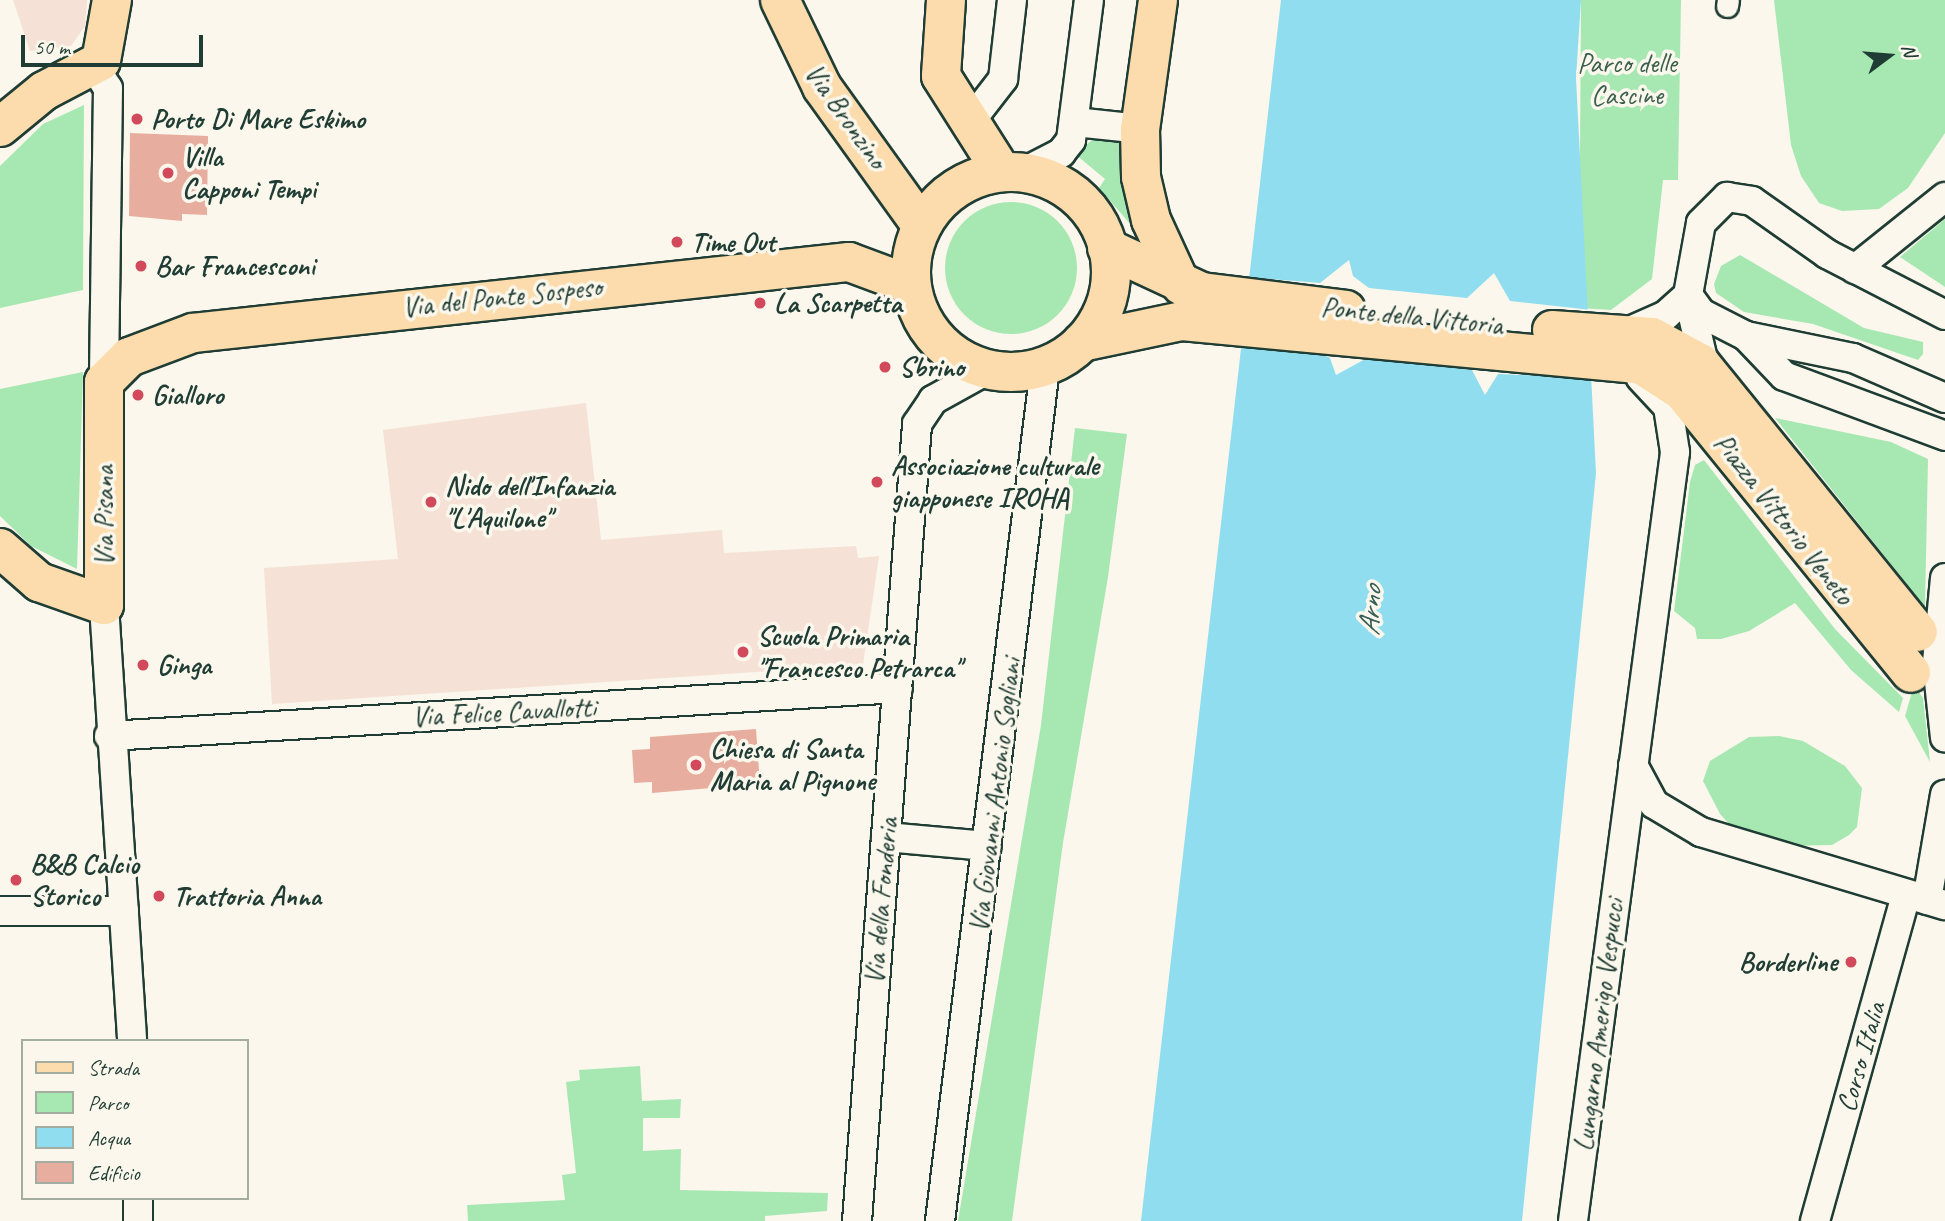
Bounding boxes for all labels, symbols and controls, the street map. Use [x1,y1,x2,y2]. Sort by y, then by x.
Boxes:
scale bar [24,21,206,65]
north arrow [1854,21,1924,91]
text: 50 m [34,34,70,60]
text: N [1896,41,1922,59]
park label: Parco delle Cascine [1577,46,1677,112]
street label: Via Bronzino [798,57,894,175]
place label: Porto Di Mare Eskimo [151,102,365,136]
marker: Porto Di Mare Eskimo [129,111,145,127]
place label: Villa Capponi Tempi [182,140,316,206]
marker: Villa Capponi Tempi [160,165,176,181]
place label: Time Out [691,225,775,259]
marker: Time Out [669,234,685,250]
place label: Bar Francesconi [155,249,315,283]
marker: Bar Francesconi [133,258,149,274]
street label: Via del Ponte Sospeso [401,270,603,324]
place label: La Scarpetta [774,286,901,320]
street label: Ponte della Vittoria [1320,290,1504,342]
marker: La Scarpetta [752,295,768,311]
place label: Sbrino [899,350,964,384]
marker: Sbrino [877,359,893,375]
place label: Gialloro [152,378,223,412]
marker: Gialloro [130,387,146,403]
street label: Piazza Vittorio Veneto [1707,427,1861,611]
place label: Associazione culturale giapponese IROHA [891,449,1098,515]
street label: Via Pisana [87,466,121,566]
place label: Nido dell'Infanzia "L'Aquilone" [445,469,614,535]
marker: Associazione culturale giapponese IROHA [869,474,885,490]
marker: Nido dell'Infanzia "L'Aquilone" [423,494,439,510]
water label: Arno [1351,585,1389,637]
place label: Scuola Primaria "Francesco Petrarca" [757,619,960,685]
marker: Scuola Primaria "Francesco Petrarca" [735,644,751,660]
place label: Ginga [157,648,211,682]
street label: Via Giovanni Antonio Sogliani [961,656,1029,934]
marker: Ginga [135,657,151,673]
street label: Via Felice Cavallotti [412,690,596,734]
place label: Chiesa di Santa Maria al Pignone [710,732,875,798]
marker: Chiesa di Santa Maria al Pignone [688,757,704,773]
street label: Via della Fonderia [857,816,905,986]
place label: B&B Calcio Storico [30,847,138,913]
marker: B&B Calcio Storico [8,872,24,888]
place label: Trattoria Anna [173,879,322,913]
marker: Trattoria Anna [151,888,167,904]
street label: Lungarno Amerigo Vespucci [1567,897,1631,1153]
place label: Borderline [1739,945,1837,979]
marker: Borderline [1843,954,1859,970]
street label: Corso Italia [1829,998,1893,1116]
legend [21,1039,248,1200]
text: Strada [88,1055,139,1081]
text: Parco [88,1090,128,1116]
text: Acqua [88,1125,130,1151]
text: Edificio [88,1160,140,1186]

